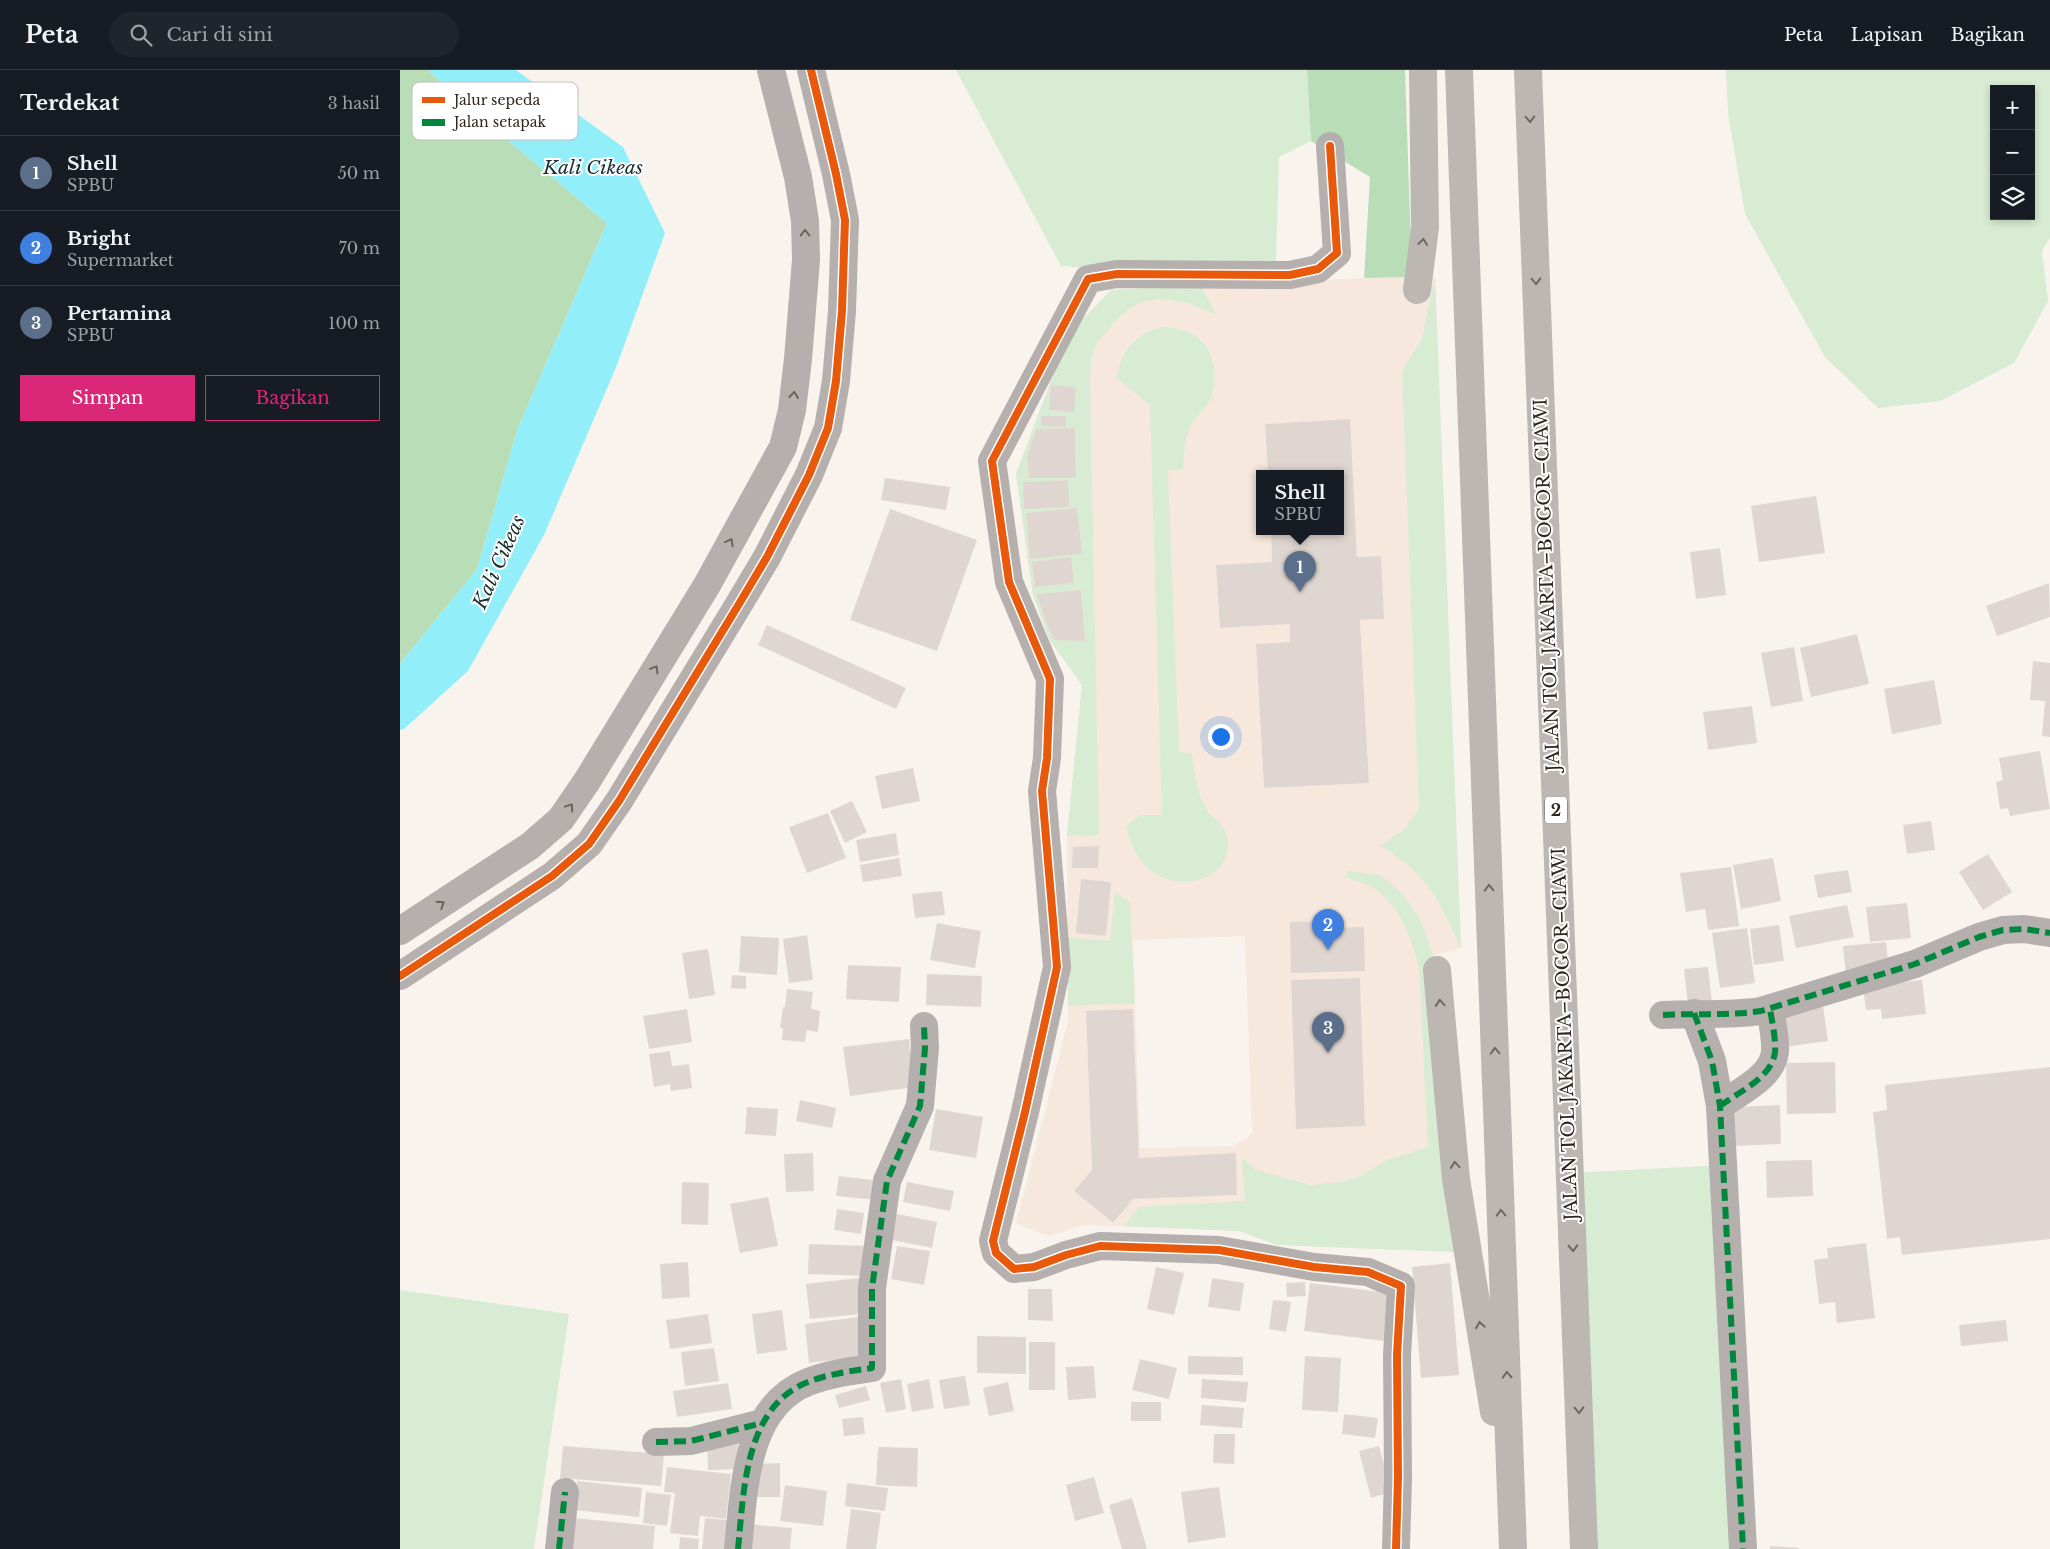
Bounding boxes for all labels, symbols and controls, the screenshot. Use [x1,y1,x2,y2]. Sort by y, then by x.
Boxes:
search box [109,12,459,57]
text: Peta [25,20,79,49]
icon: search [127,21,155,49]
text: Cari di sini [167,23,273,46]
text: Peta [1784,24,1823,46]
text: Lapisan [1851,24,1923,46]
text: Bagikan [1951,24,2025,46]
legend [412,82,578,140]
map controls [1990,85,2035,220]
button: + [1990,85,2035,130]
text: Terdekat [20,90,119,116]
text: Jalur sepeda [452,91,540,109]
text: 3 hasil [328,93,380,113]
text: Jalan setapak [452,113,546,131]
one-way arrow [1524,115,1535,123]
button: − [1990,130,2035,175]
text: Shell [67,152,118,175]
water label: Kali Cikeas [542,156,643,179]
text: 1 [33,163,39,183]
text: 50 m [338,163,380,183]
text: SPBU [67,175,114,195]
button: layers [1990,175,2035,220]
text: Bright [67,227,131,250]
one-way arrow [800,228,810,236]
text: 2 [31,238,41,258]
text: 70 m [339,238,380,258]
one-way arrow [1417,238,1428,246]
text: Supermarket [67,250,174,270]
one-way arrow [1531,278,1541,285]
text: Pertamina [67,302,171,325]
text: 3 [31,313,41,333]
text: 100 m [328,313,380,333]
text: SPBU [67,325,114,345]
button: Simpan [20,375,195,421]
button: Bagikan [205,375,380,421]
one-way arrow [788,390,799,398]
street label: JALAN TOL JAKARTA–BOGOR–CIAWI [1529,398,1565,774]
popup [1256,470,1344,535]
text: Shell [1275,481,1325,504]
text: SPBU [1275,504,1322,524]
water label: Kali Cikeas [468,512,530,613]
one-way arrow [724,539,734,548]
pin: 1 [1284,551,1316,592]
one-way arrow [649,666,659,675]
your location [1208,724,1234,750]
road number: 2 [1545,796,1567,824]
one-way arrow [564,803,573,813]
street label: JALAN TOL JAKARTA–BOGOR–CIAWI [1547,847,1583,1223]
one-way arrow [1484,884,1495,892]
one-way arrow [435,901,444,911]
pin: 2 [1312,909,1344,950]
one-way arrow [1435,999,1446,1007]
pin: 3 [1312,1012,1344,1053]
one-way arrow [1490,1046,1500,1054]
one-way arrow [1450,1161,1461,1169]
one-way arrow [1496,1209,1506,1216]
one-way arrow [1567,1244,1578,1252]
one-way arrow [1475,1321,1486,1329]
one-way arrow [1502,1371,1512,1379]
one-way arrow [1574,1407,1584,1415]

